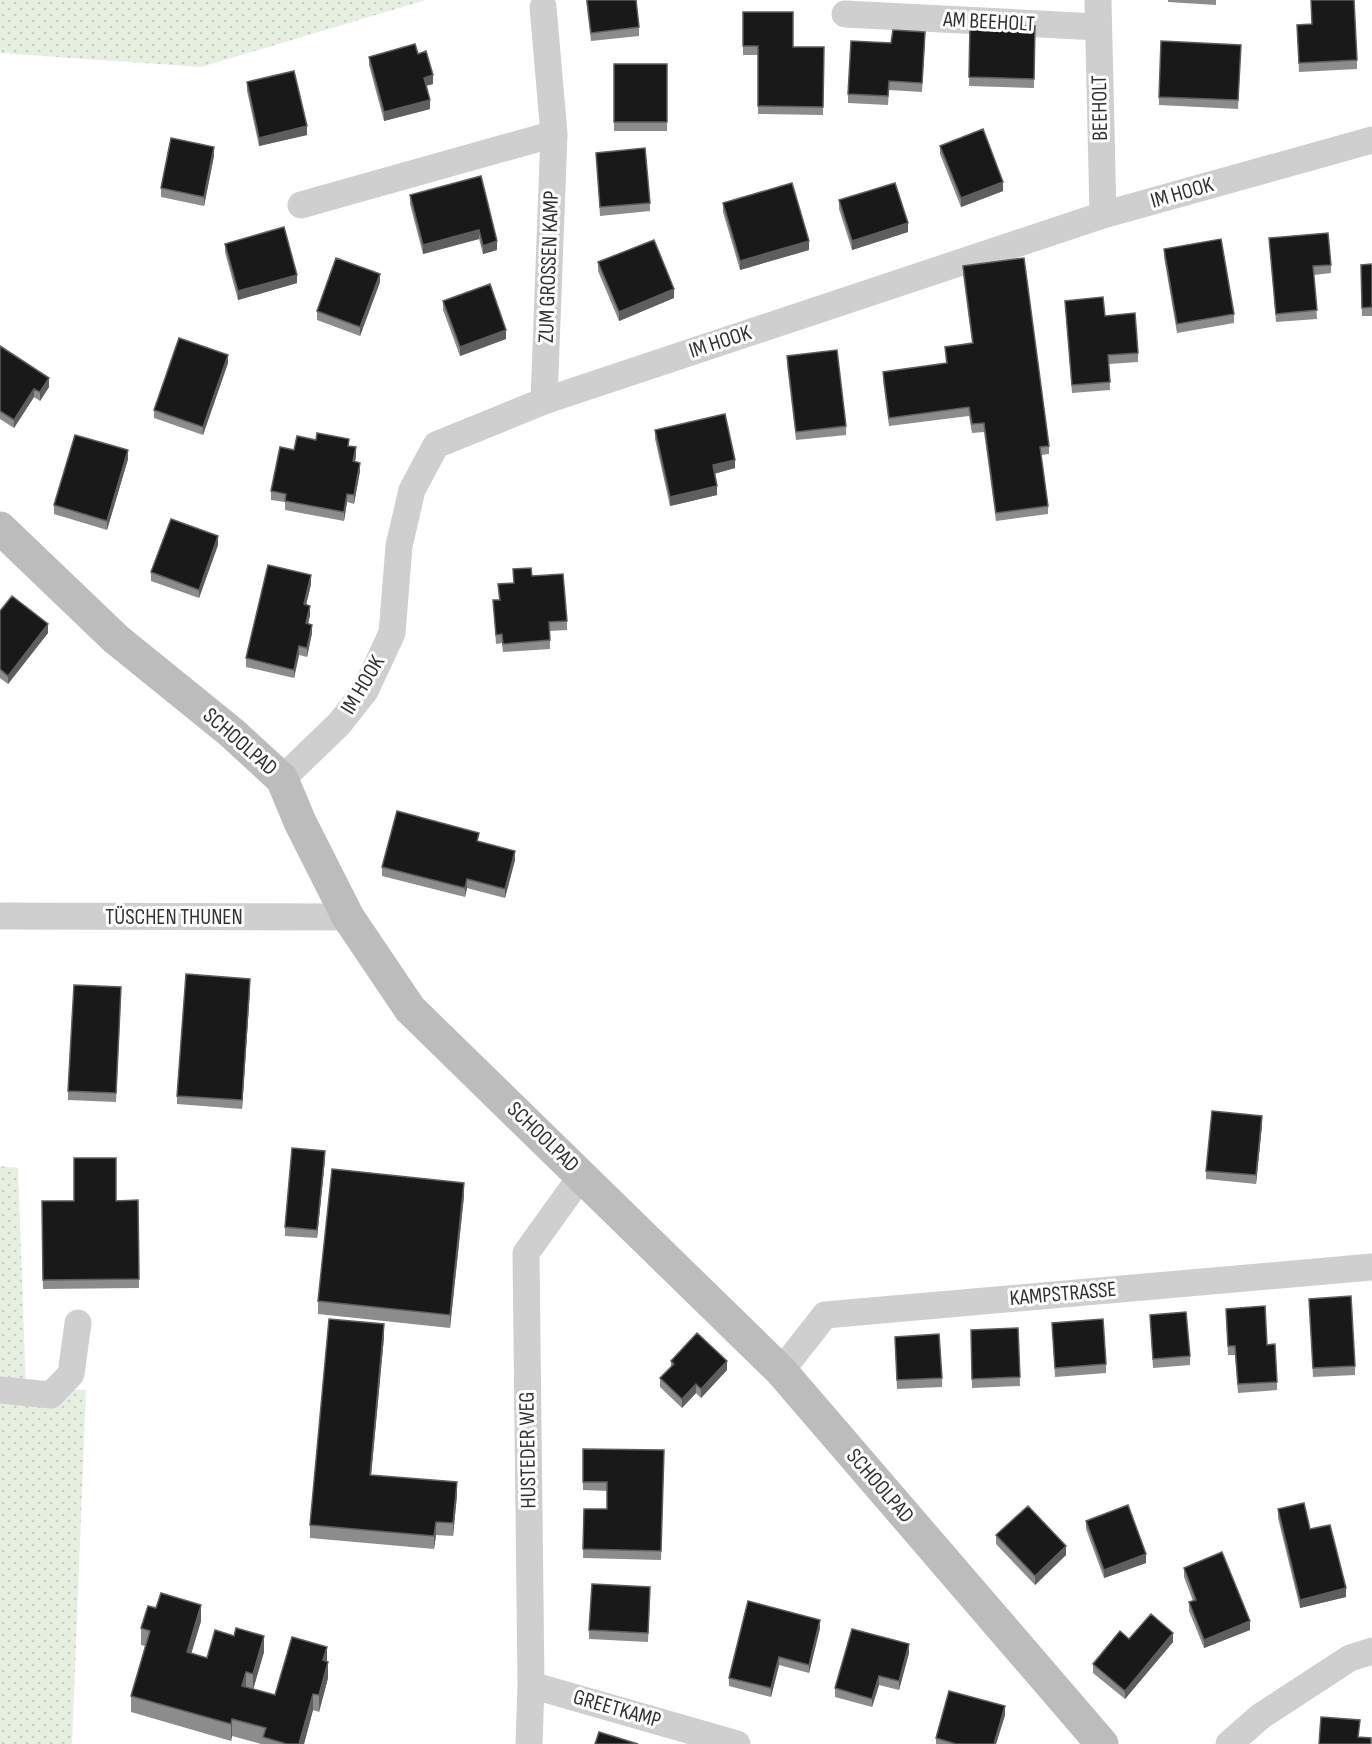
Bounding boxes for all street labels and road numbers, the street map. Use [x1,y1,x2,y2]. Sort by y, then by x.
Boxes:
street label: AM BEEHOLT [942,6,1035,38]
street label: BEEHOLT [1086,75,1114,141]
street label: IM HOOK [1148,171,1216,215]
street label: ZUM GROSSEN KAMP [533,190,565,344]
street label: IM HOOK [685,319,755,365]
street label: IM HOOK [335,651,391,719]
street label: SCHOOLPAD [197,702,283,782]
street label: TÜSCHEN THUNEN [105,904,243,931]
street label: SCHOOLPAD [501,1096,585,1178]
street label: KAMPSTRASSE [1009,1276,1117,1312]
street label: HUSTEDER WEG [513,1391,543,1509]
street label: SCHOOLPAD [840,1443,920,1529]
street label: GREETKAMP [570,1684,664,1734]

